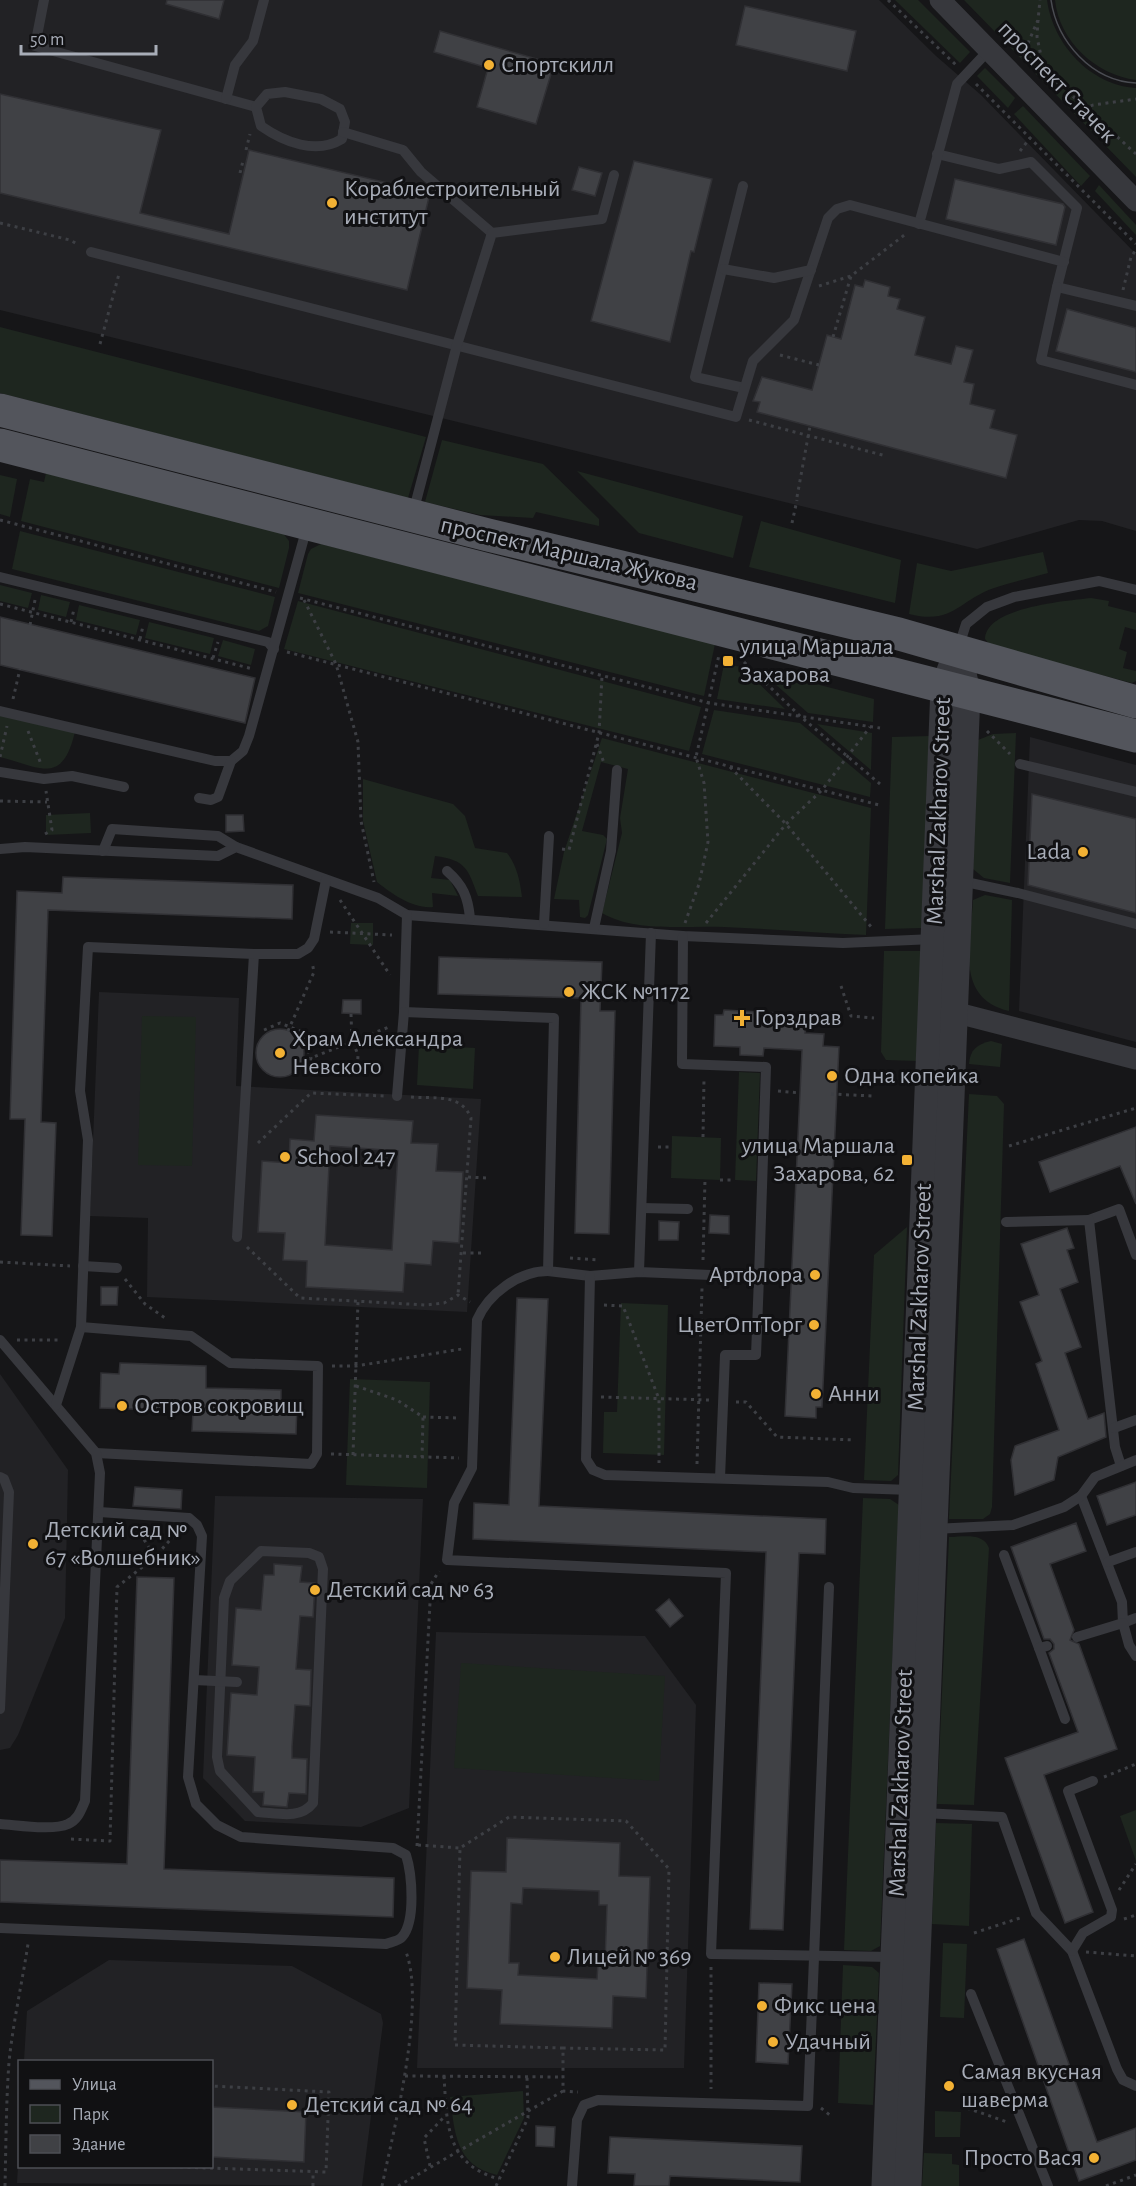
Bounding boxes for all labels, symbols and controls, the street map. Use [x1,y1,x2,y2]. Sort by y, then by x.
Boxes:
street label: проспект Стачек [993,17,1121,147]
scale bar [21,18,156,56]
text: 50 m [30,31,64,49]
place label: Спортскилл [501,53,614,77]
marker: Спортскилл [482,58,496,72]
place label: Кораблестроительный институт [344,177,560,229]
marker: Кораблестроительный институт [325,196,339,210]
street label: проспект Маршала Жукова [438,513,700,595]
place label: улица Маршала Захарова [739,635,894,687]
marker: улица Маршала Захарова [721,654,735,668]
street label: Marshal Zakharov Street [923,697,955,925]
place label: Lada [1026,840,1071,864]
marker: Lada [1076,845,1090,859]
place label: ЖСК №1172 [581,980,690,1004]
marker: ЖСК №1172 [562,985,576,999]
place label: Горздрав [754,1006,842,1030]
marker: Горздрав [735,1011,749,1025]
place label: Храм Александра Невского [292,1027,463,1079]
marker: Храм Александра Невского [273,1046,287,1060]
place label: Одна копейка [844,1064,979,1088]
marker: Одна копейка [825,1069,839,1083]
place label: улица Маршала Захарова, 62 [740,1134,895,1186]
place label: School 247 [297,1145,396,1169]
marker: School 247 [278,1150,292,1164]
marker: улица Маршала Захарова, 62 [900,1153,914,1167]
street label: Marshal Zakharov Street [904,1183,936,1411]
place label: Артфлора [709,1263,803,1287]
marker: Артфлора [808,1268,822,1282]
place label: ЦветОптТорг [677,1313,803,1337]
marker: ЦветОптТорг [807,1318,821,1332]
place label: Анни [828,1382,880,1406]
marker: Анни [809,1387,823,1401]
place label: Остров сокровищ [134,1394,304,1418]
marker: Остров сокровищ [115,1399,129,1413]
place label: Детский сад № 67 «Волшебник» [45,1518,201,1570]
marker: Детский сад № 67 «Волшебник» [26,1537,40,1551]
place label: Детский сад № 63 [327,1578,494,1602]
marker: Детский сад № 63 [308,1583,322,1597]
street label: Marshal Zakharov Street [885,1669,917,1897]
place label: Лицей № 369 [567,1945,692,1969]
marker: Лицей № 369 [548,1950,562,1964]
place label: Фикс цена [774,1994,876,2018]
marker: Фикс цена [755,1999,769,2013]
place label: Удачный [785,2030,871,2054]
marker: Удачный [766,2035,780,2049]
legend [18,2060,213,2168]
place label: Самая вкусная шаверма [961,2060,1102,2112]
text: Улица [72,2076,117,2094]
marker: Самая вкусная шаверма [942,2079,956,2093]
place label: Детский сад № 64 [304,2093,473,2117]
marker: Детский сад № 64 [285,2098,299,2112]
text: Парк [72,2106,110,2124]
text: Здание [72,2136,126,2154]
place label: Просто Вася [963,2146,1082,2170]
marker: Просто Вася [1087,2151,1101,2165]

